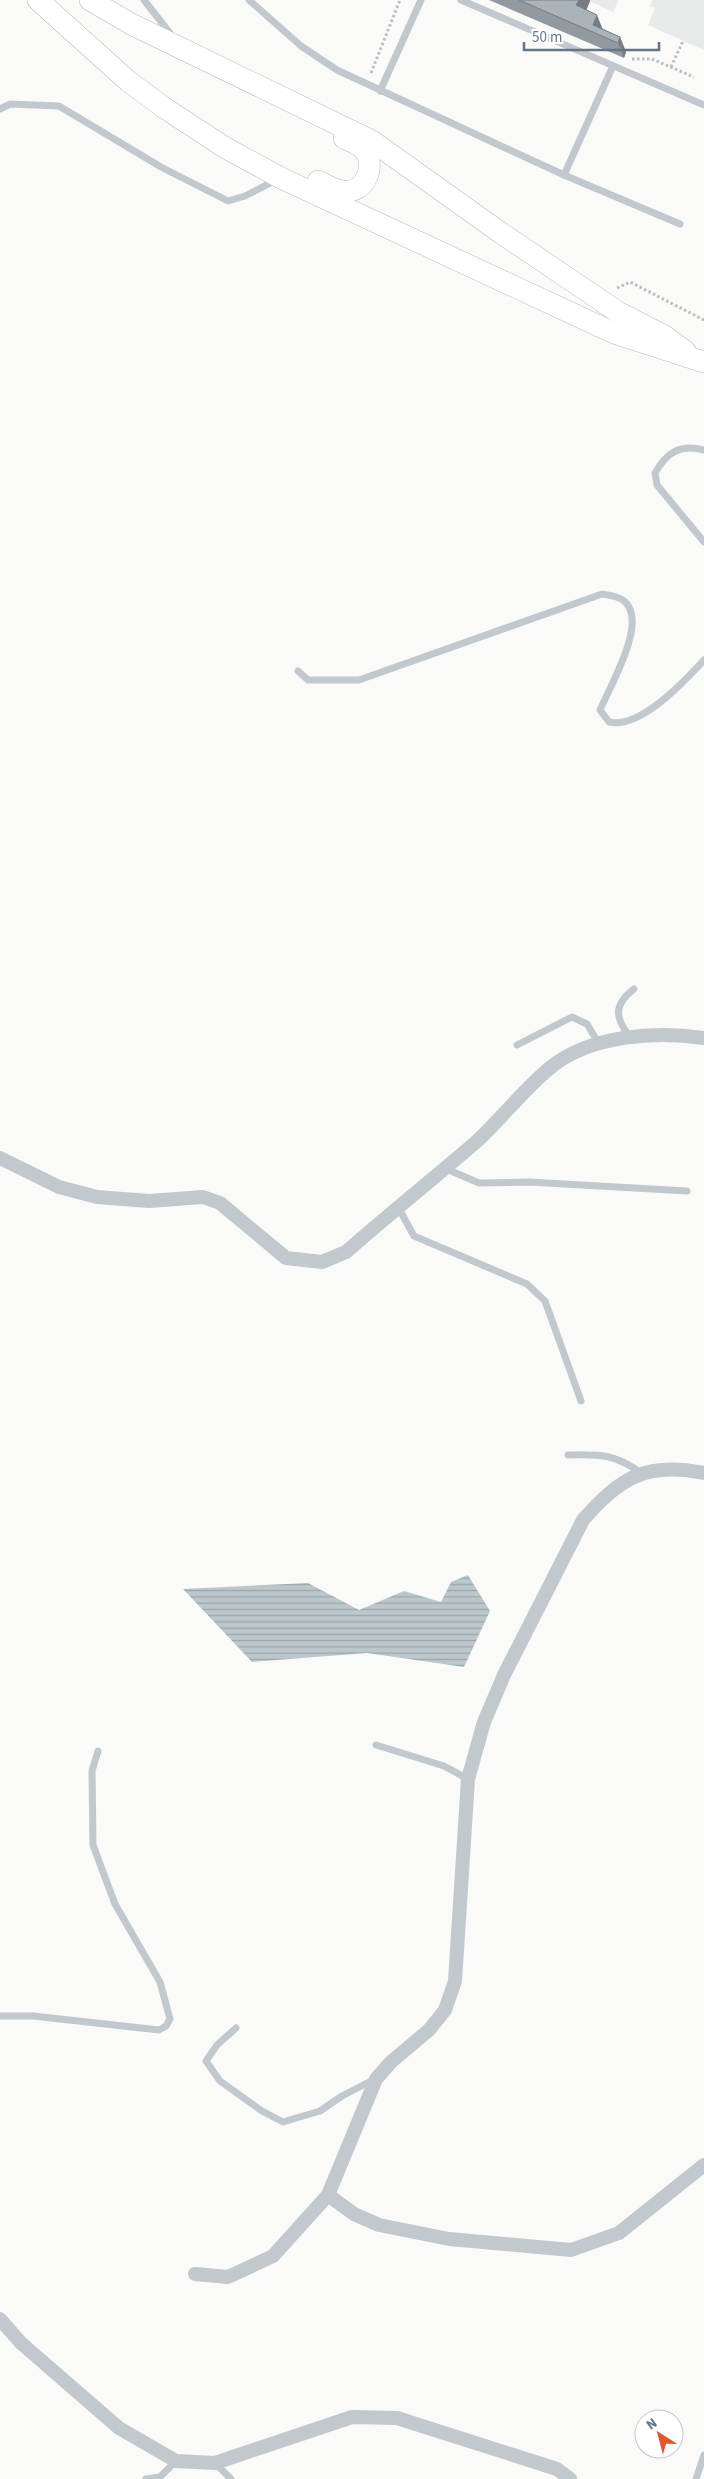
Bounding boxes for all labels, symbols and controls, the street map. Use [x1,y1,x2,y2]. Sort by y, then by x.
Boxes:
scale bar [524,20,659,52]
text: 50 m [532,27,562,48]
north arrow [634,2409,684,2459]
text: N [642,2413,662,2435]

